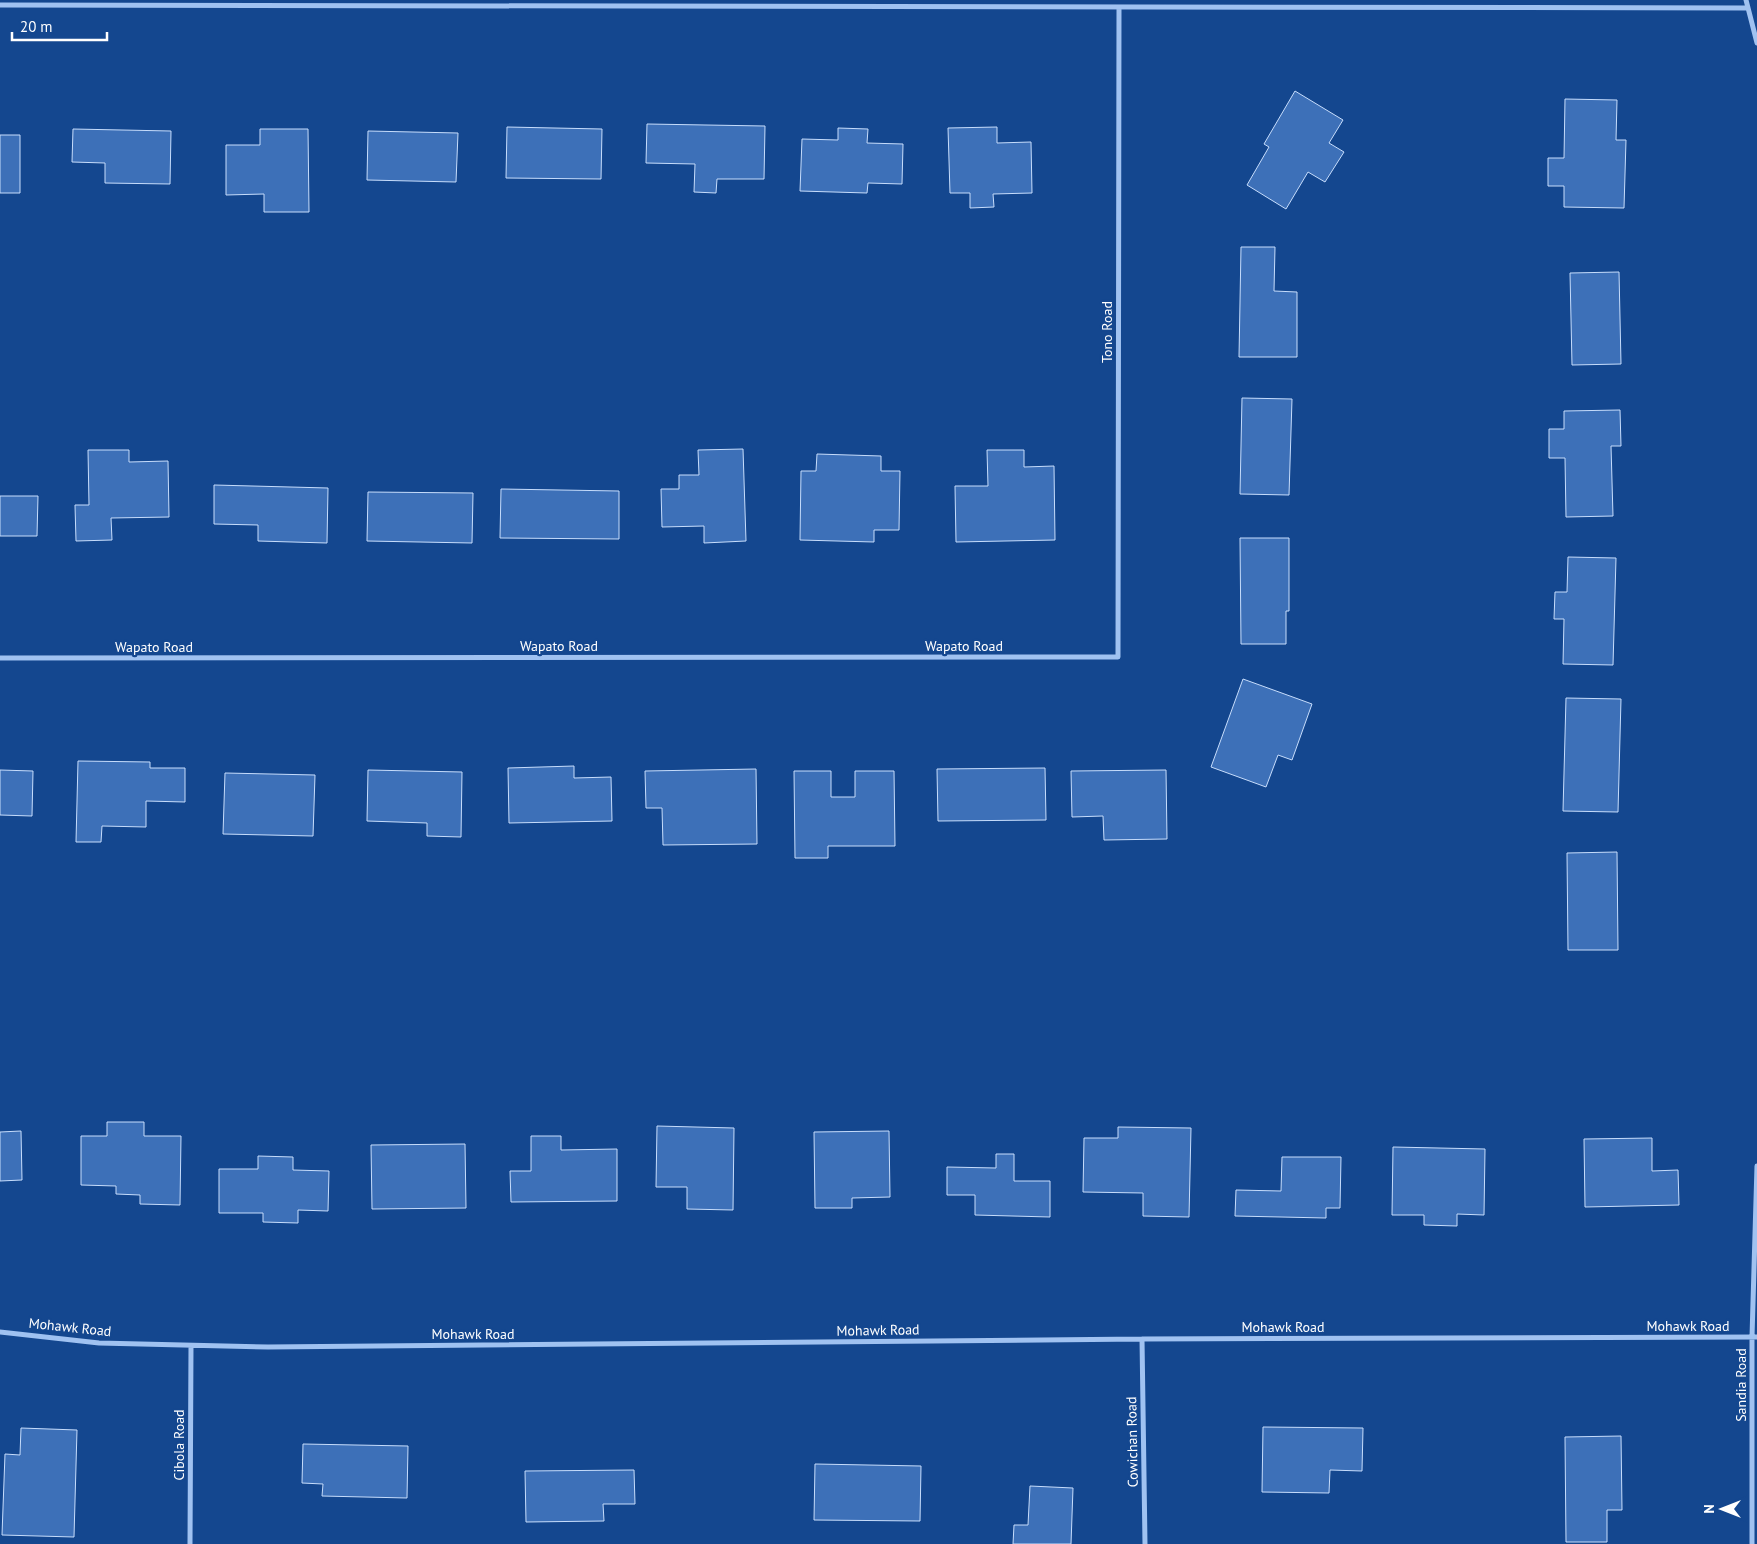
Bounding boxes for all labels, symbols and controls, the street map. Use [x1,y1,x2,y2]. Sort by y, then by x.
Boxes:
scale bar [12,10,108,42]
text: 20 m [20,17,53,36]
street label: Tono Road [1098,301,1116,363]
street label: Wapato Road [520,637,598,655]
street label: Wapato Road [925,637,1003,655]
street label: Wapato Road [115,638,193,656]
street label: Mohawk Road [28,1314,112,1340]
street label: Mohawk Road [1646,1317,1730,1335]
street label: Mohawk Road [1241,1318,1325,1336]
street label: Mohawk Road [836,1320,920,1340]
street label: Mohawk Road [431,1325,515,1343]
street label: Sandia Road [1732,1348,1750,1422]
street label: Cowichan Road [1122,1396,1142,1488]
street label: Cibola Road [170,1409,188,1481]
north arrow [1697,1484,1747,1534]
text: N [1700,1504,1718,1514]

